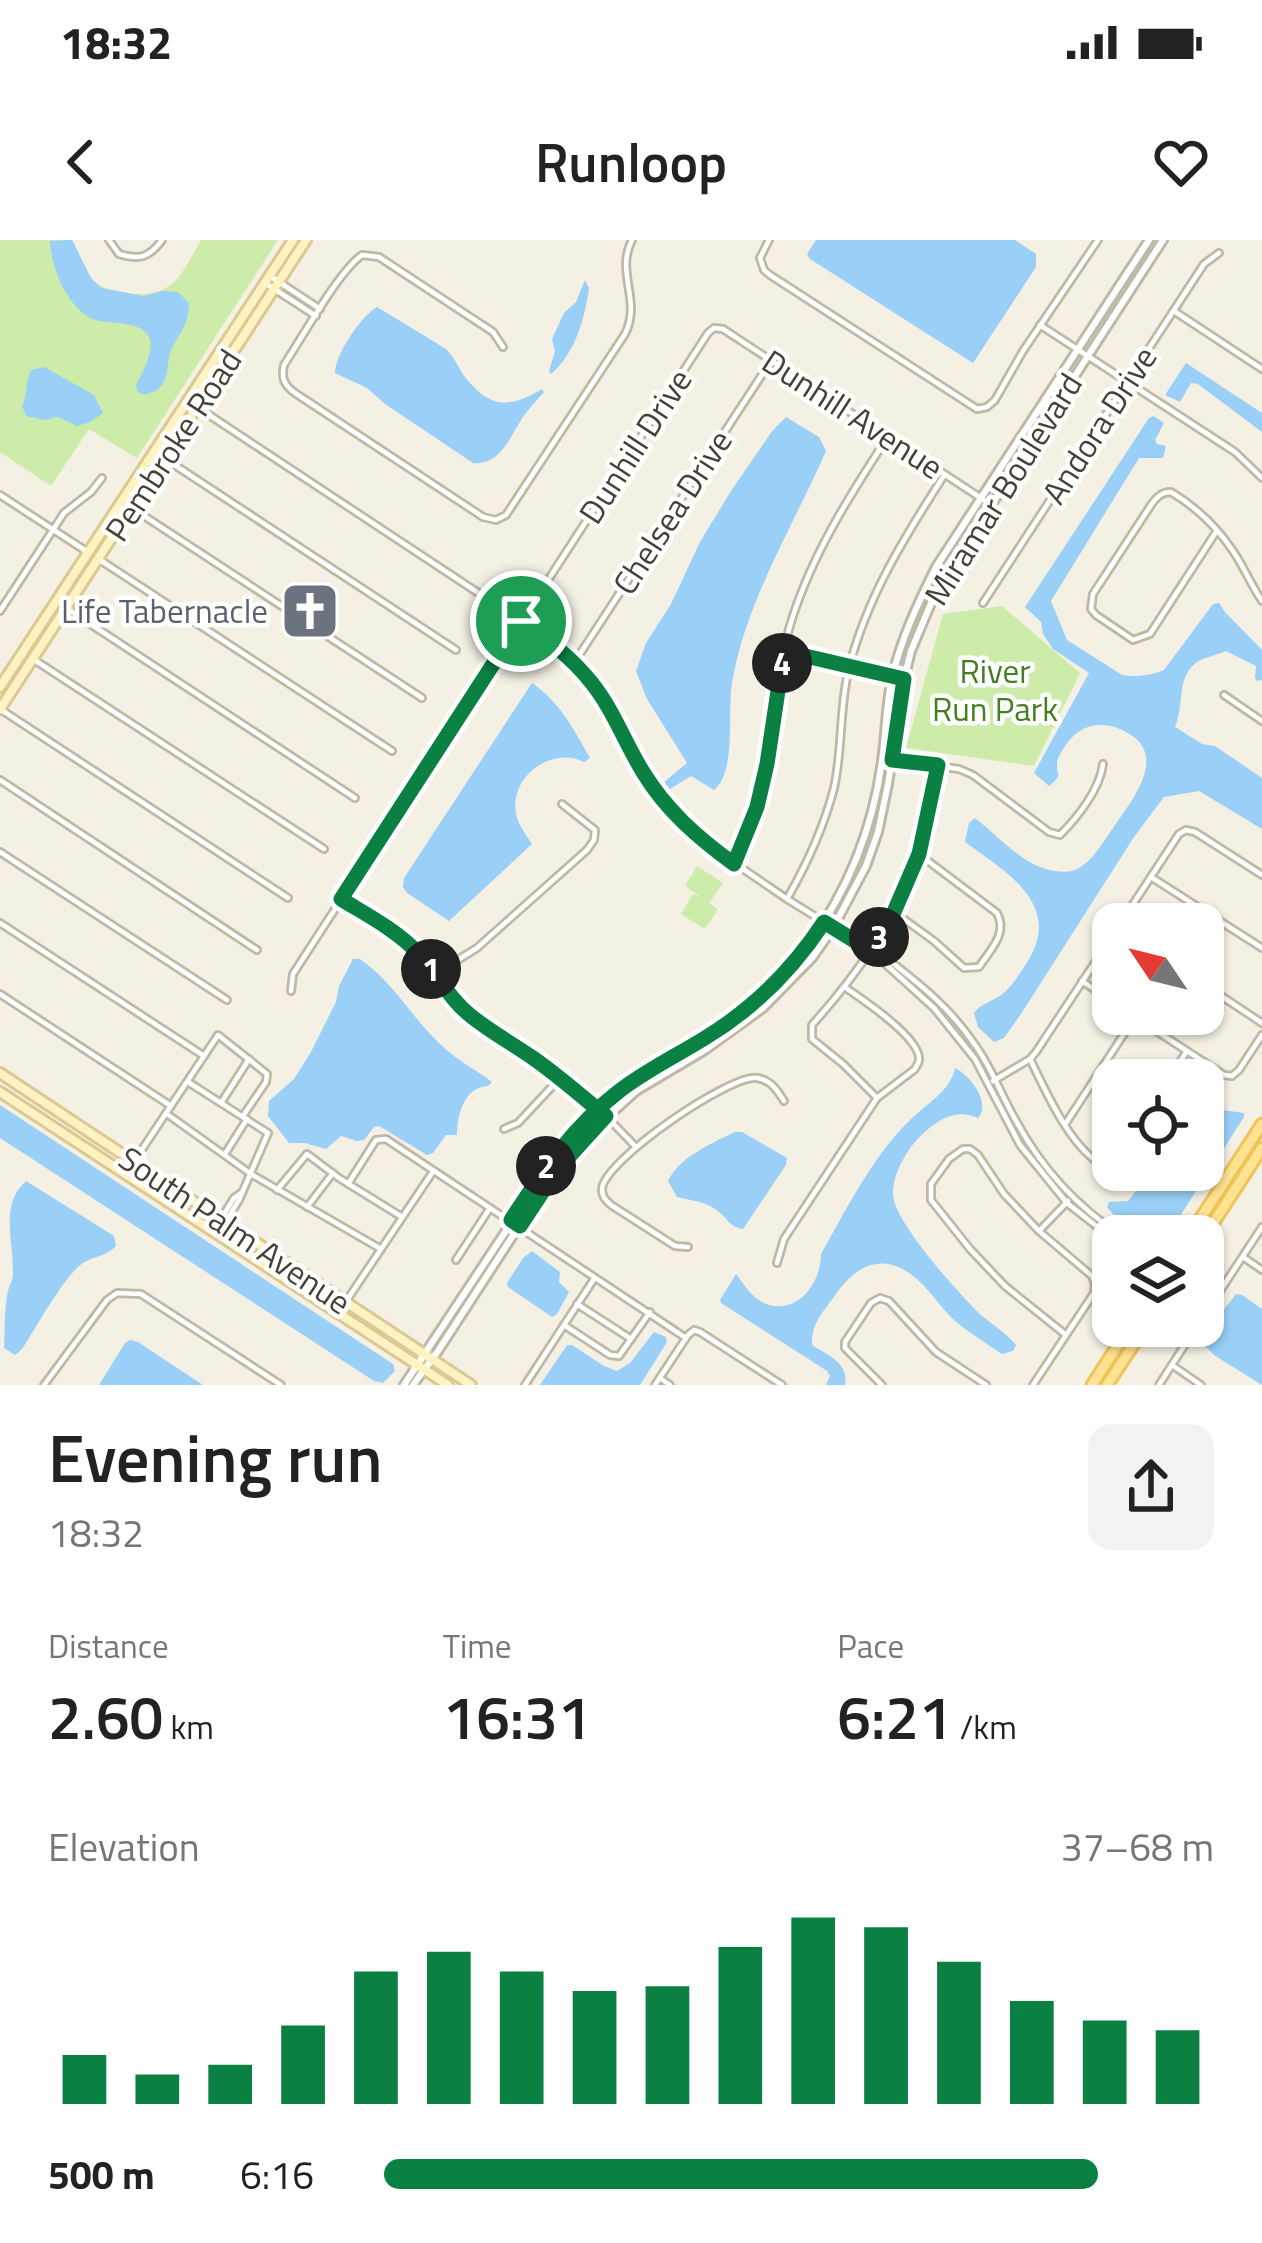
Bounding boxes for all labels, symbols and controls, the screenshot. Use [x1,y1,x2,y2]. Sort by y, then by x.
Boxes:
text: 18:32 [60,8,172,76]
text: Runloop [535,121,727,203]
icon: back [48,129,114,195]
icon: heart [1148,129,1214,195]
street label: Andora Drive [1029,336,1169,514]
street label: Dunhill Avenue [752,337,954,491]
street label: Pembroke Road [92,339,254,551]
street label: Dunhill Drive [566,359,704,533]
street label: Miramar Boulevard [911,363,1095,615]
street label: Chelsea Drive [600,420,744,604]
pin [470,570,572,672]
church icon: Life Tabernacle [279,580,341,642]
place label: Life Tabernacle [61,586,268,636]
icon: arrive [488,588,554,654]
pin: 4 [752,633,812,693]
text: 4 [773,638,791,688]
park label: River Run Park [932,646,1058,734]
north arrow [1092,903,1224,1035]
map controls [1092,903,1224,1347]
pin: 3 [849,907,909,967]
text: 3 [870,912,888,962]
pin: 1 [401,939,461,999]
text: 1 [422,944,440,994]
button: locate [1092,1059,1224,1191]
street label: South Palm Avenue [109,1133,361,1327]
pin: 2 [516,1136,576,1196]
text: 2 [537,1141,555,1191]
button: layers [1092,1215,1224,1347]
text: Evening run [48,1407,382,1508]
button: share [1088,1424,1214,1550]
text: 18:32 [48,1503,144,1562]
text: Distance [48,1621,169,1671]
text: Time [443,1621,512,1671]
text: Pace [837,1621,904,1671]
text: 2.60 [48,1671,163,1762]
text: 16:31 [443,1671,591,1762]
text: 6:21 [837,1671,952,1762]
text: km [163,1702,214,1752]
text: /km [952,1702,1017,1752]
text: Elevation [48,1817,200,1876]
text: 37–68 m [1061,1817,1214,1876]
text: 500 m [48,2145,155,2204]
text: 6:16 [240,2145,314,2204]

